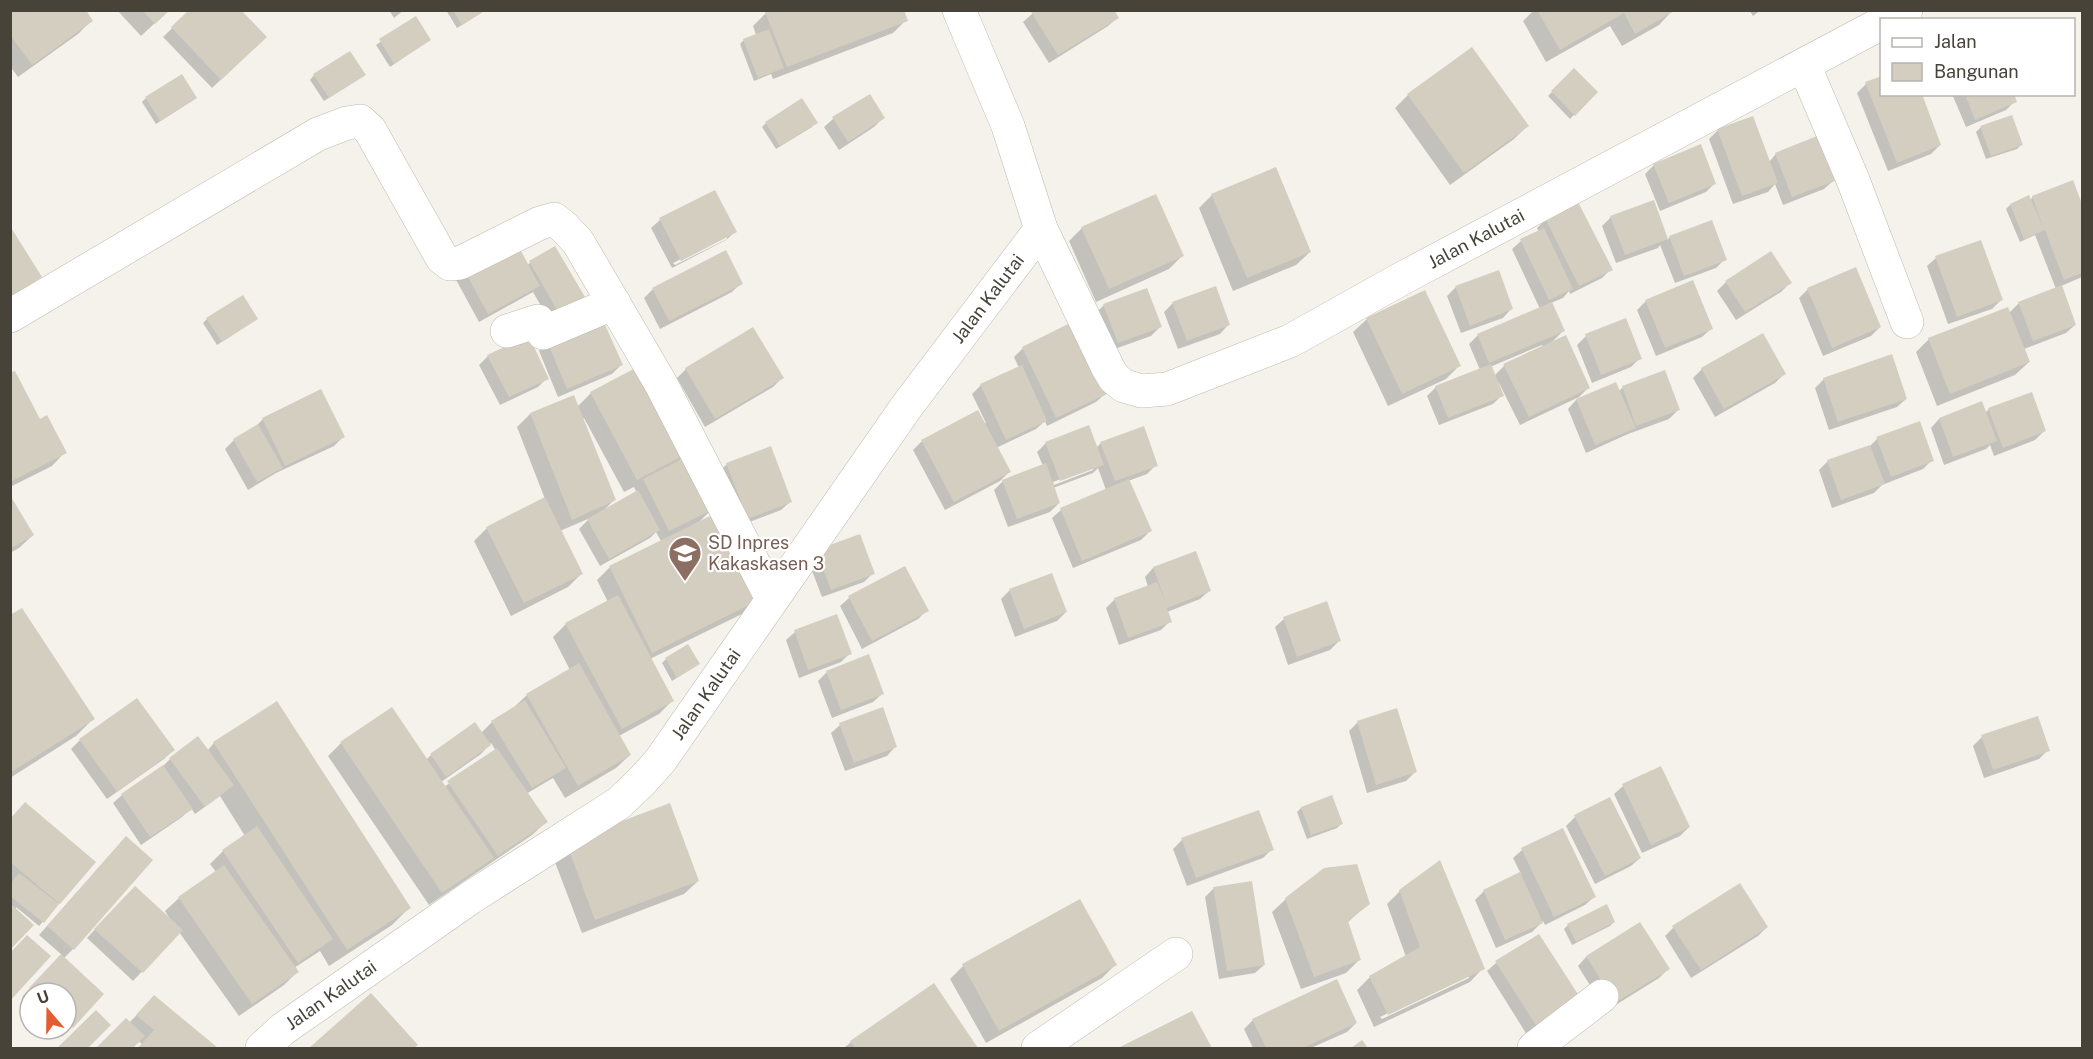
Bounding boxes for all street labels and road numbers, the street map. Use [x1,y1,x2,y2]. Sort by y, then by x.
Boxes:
street label: Jalan Kalutai [1424,204,1528,273]
street label: Jalan Kalutai [947,250,1028,347]
street label: Jalan Kalutai [667,645,745,744]
street label: Jalan Kalutai [281,956,380,1034]

